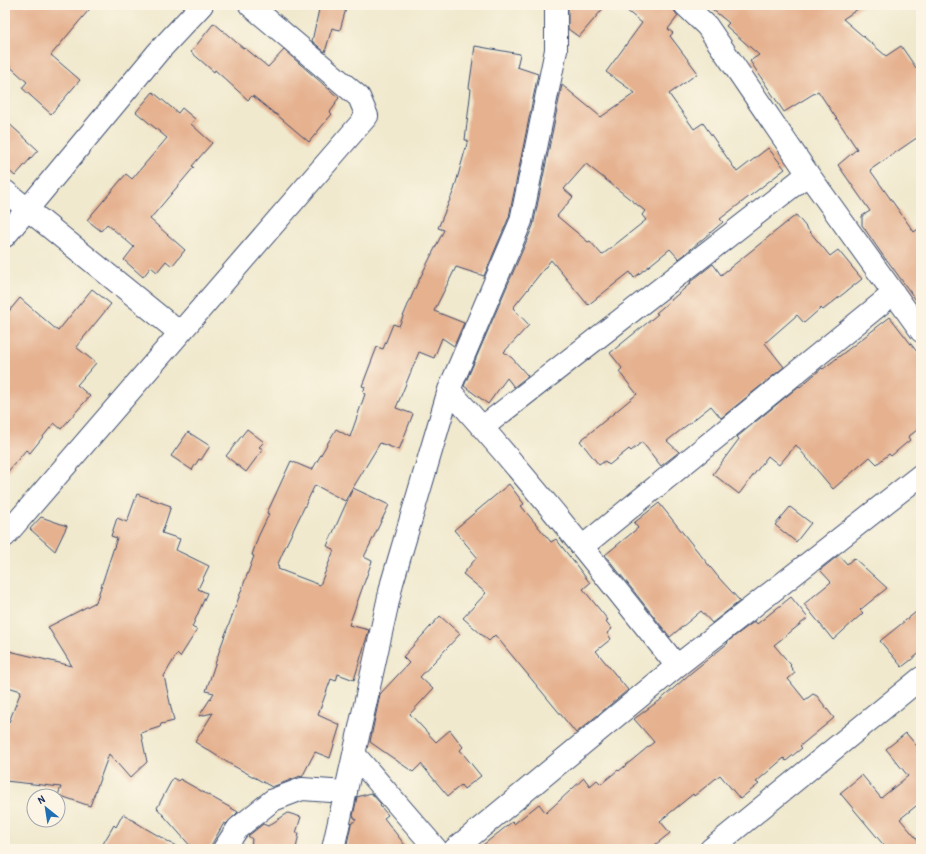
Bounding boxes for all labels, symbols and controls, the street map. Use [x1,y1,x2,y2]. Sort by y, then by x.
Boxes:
north arrow [26,788,66,828]
text: N [35,792,47,807]

